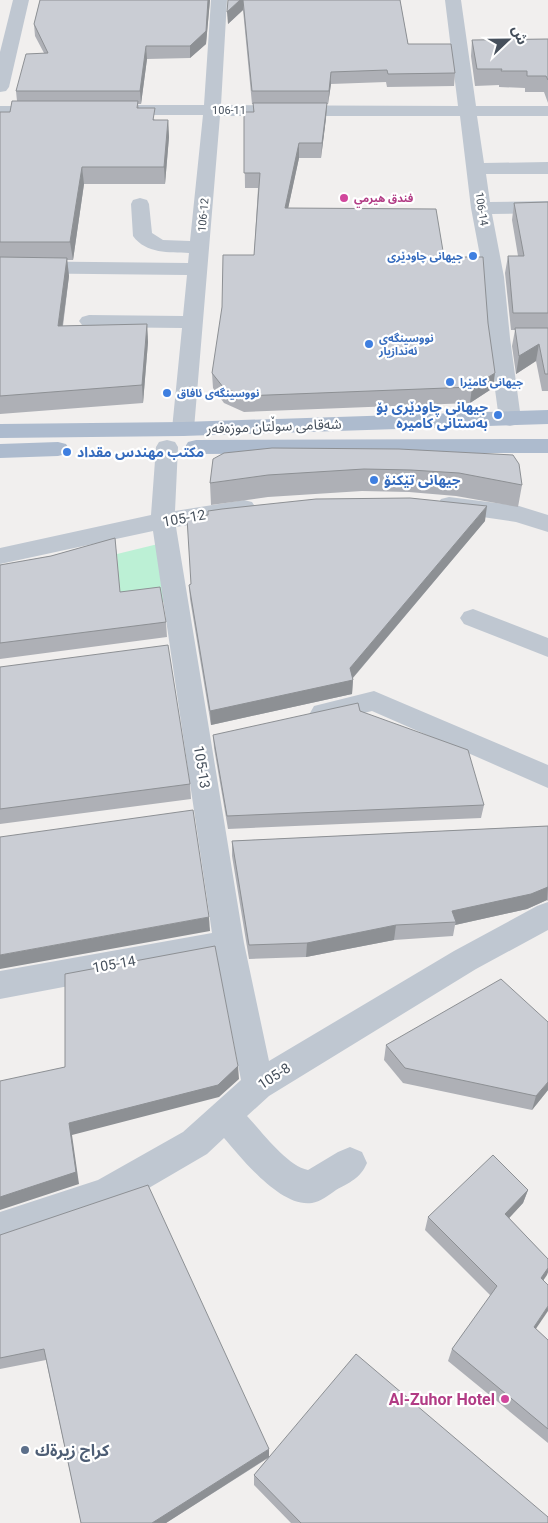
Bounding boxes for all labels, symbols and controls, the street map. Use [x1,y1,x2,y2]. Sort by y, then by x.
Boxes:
north arrow [483,15,533,65]
text: ش [509,23,531,47]
street label: 106-11 [212,104,246,117]
street label: 106-14 [472,191,491,227]
marker: فندق هيرمي [338,192,350,204]
place label: فندق هيرمي [354,192,414,208]
street label: 106-12 [196,198,211,233]
place label: جیهانی چاودێری [387,250,463,264]
marker: جیهانی چاودێری [467,250,479,262]
place label: نووسینگەی ئەندازیار [378,332,434,358]
marker: نووسینگەی ئەندازیار [363,338,375,350]
marker: جیهانی کامێرا [444,376,456,388]
place label: جیهانی کامێرا [460,376,523,389]
marker: نووسینگەی ئافاق [161,387,173,399]
place label: نووسینگەی ئافاق [177,387,260,400]
place label: جیهانی چاودێری بۆ به‌ستانی كامیره [376,399,488,432]
marker: جیهانی چاودێری بۆ به‌ستانی كامیره [492,409,504,421]
street label: شەقامی سوڵتان موزەفەر [205,414,342,437]
place label: مكتب مهندس مقداد [77,444,204,460]
marker: مكتب مهندس مقداد [61,446,73,458]
place label: جیهانی تێکنۆ [384,472,461,488]
marker: جیهانی تێکنۆ [368,474,380,486]
street label: 105-12 [161,506,207,530]
street label: 105-13 [191,744,213,790]
street label: 105-14 [91,952,137,976]
street label: 105-8 [255,1060,293,1092]
place label: Al-Zuhor Hotel [389,1390,495,1409]
marker: Al-Zuhor Hotel [499,1393,511,1405]
place label: كراج زيرةك [35,1441,110,1462]
marker: كراج زيرةك [19,1444,31,1456]

